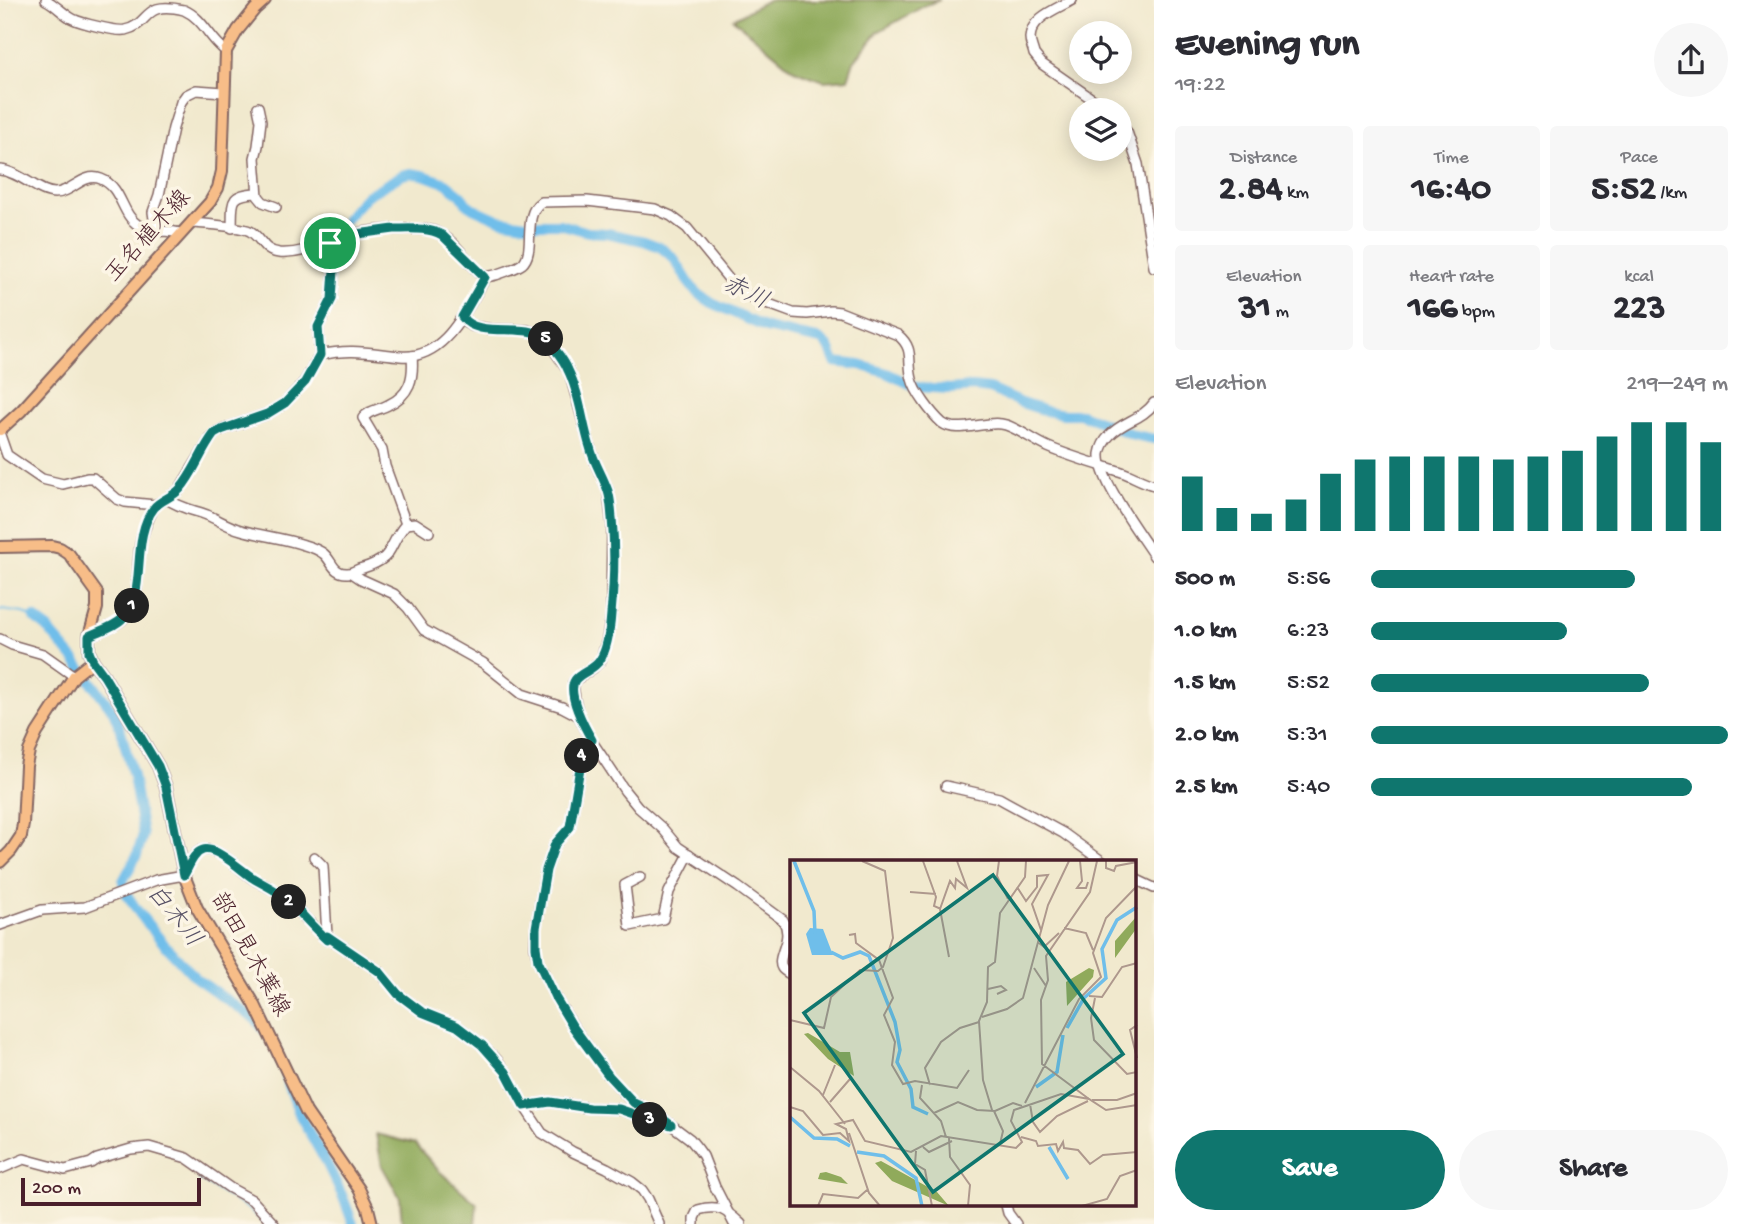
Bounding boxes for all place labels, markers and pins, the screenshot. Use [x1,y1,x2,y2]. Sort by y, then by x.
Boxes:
pin [300,213,360,273]
pin: 5 [528,322,564,356]
pin: 1 [114,588,150,624]
pin: 4 [564,738,600,774]
pin: 2 [272,884,306,920]
pin: 3 [632,1102,668,1138]

